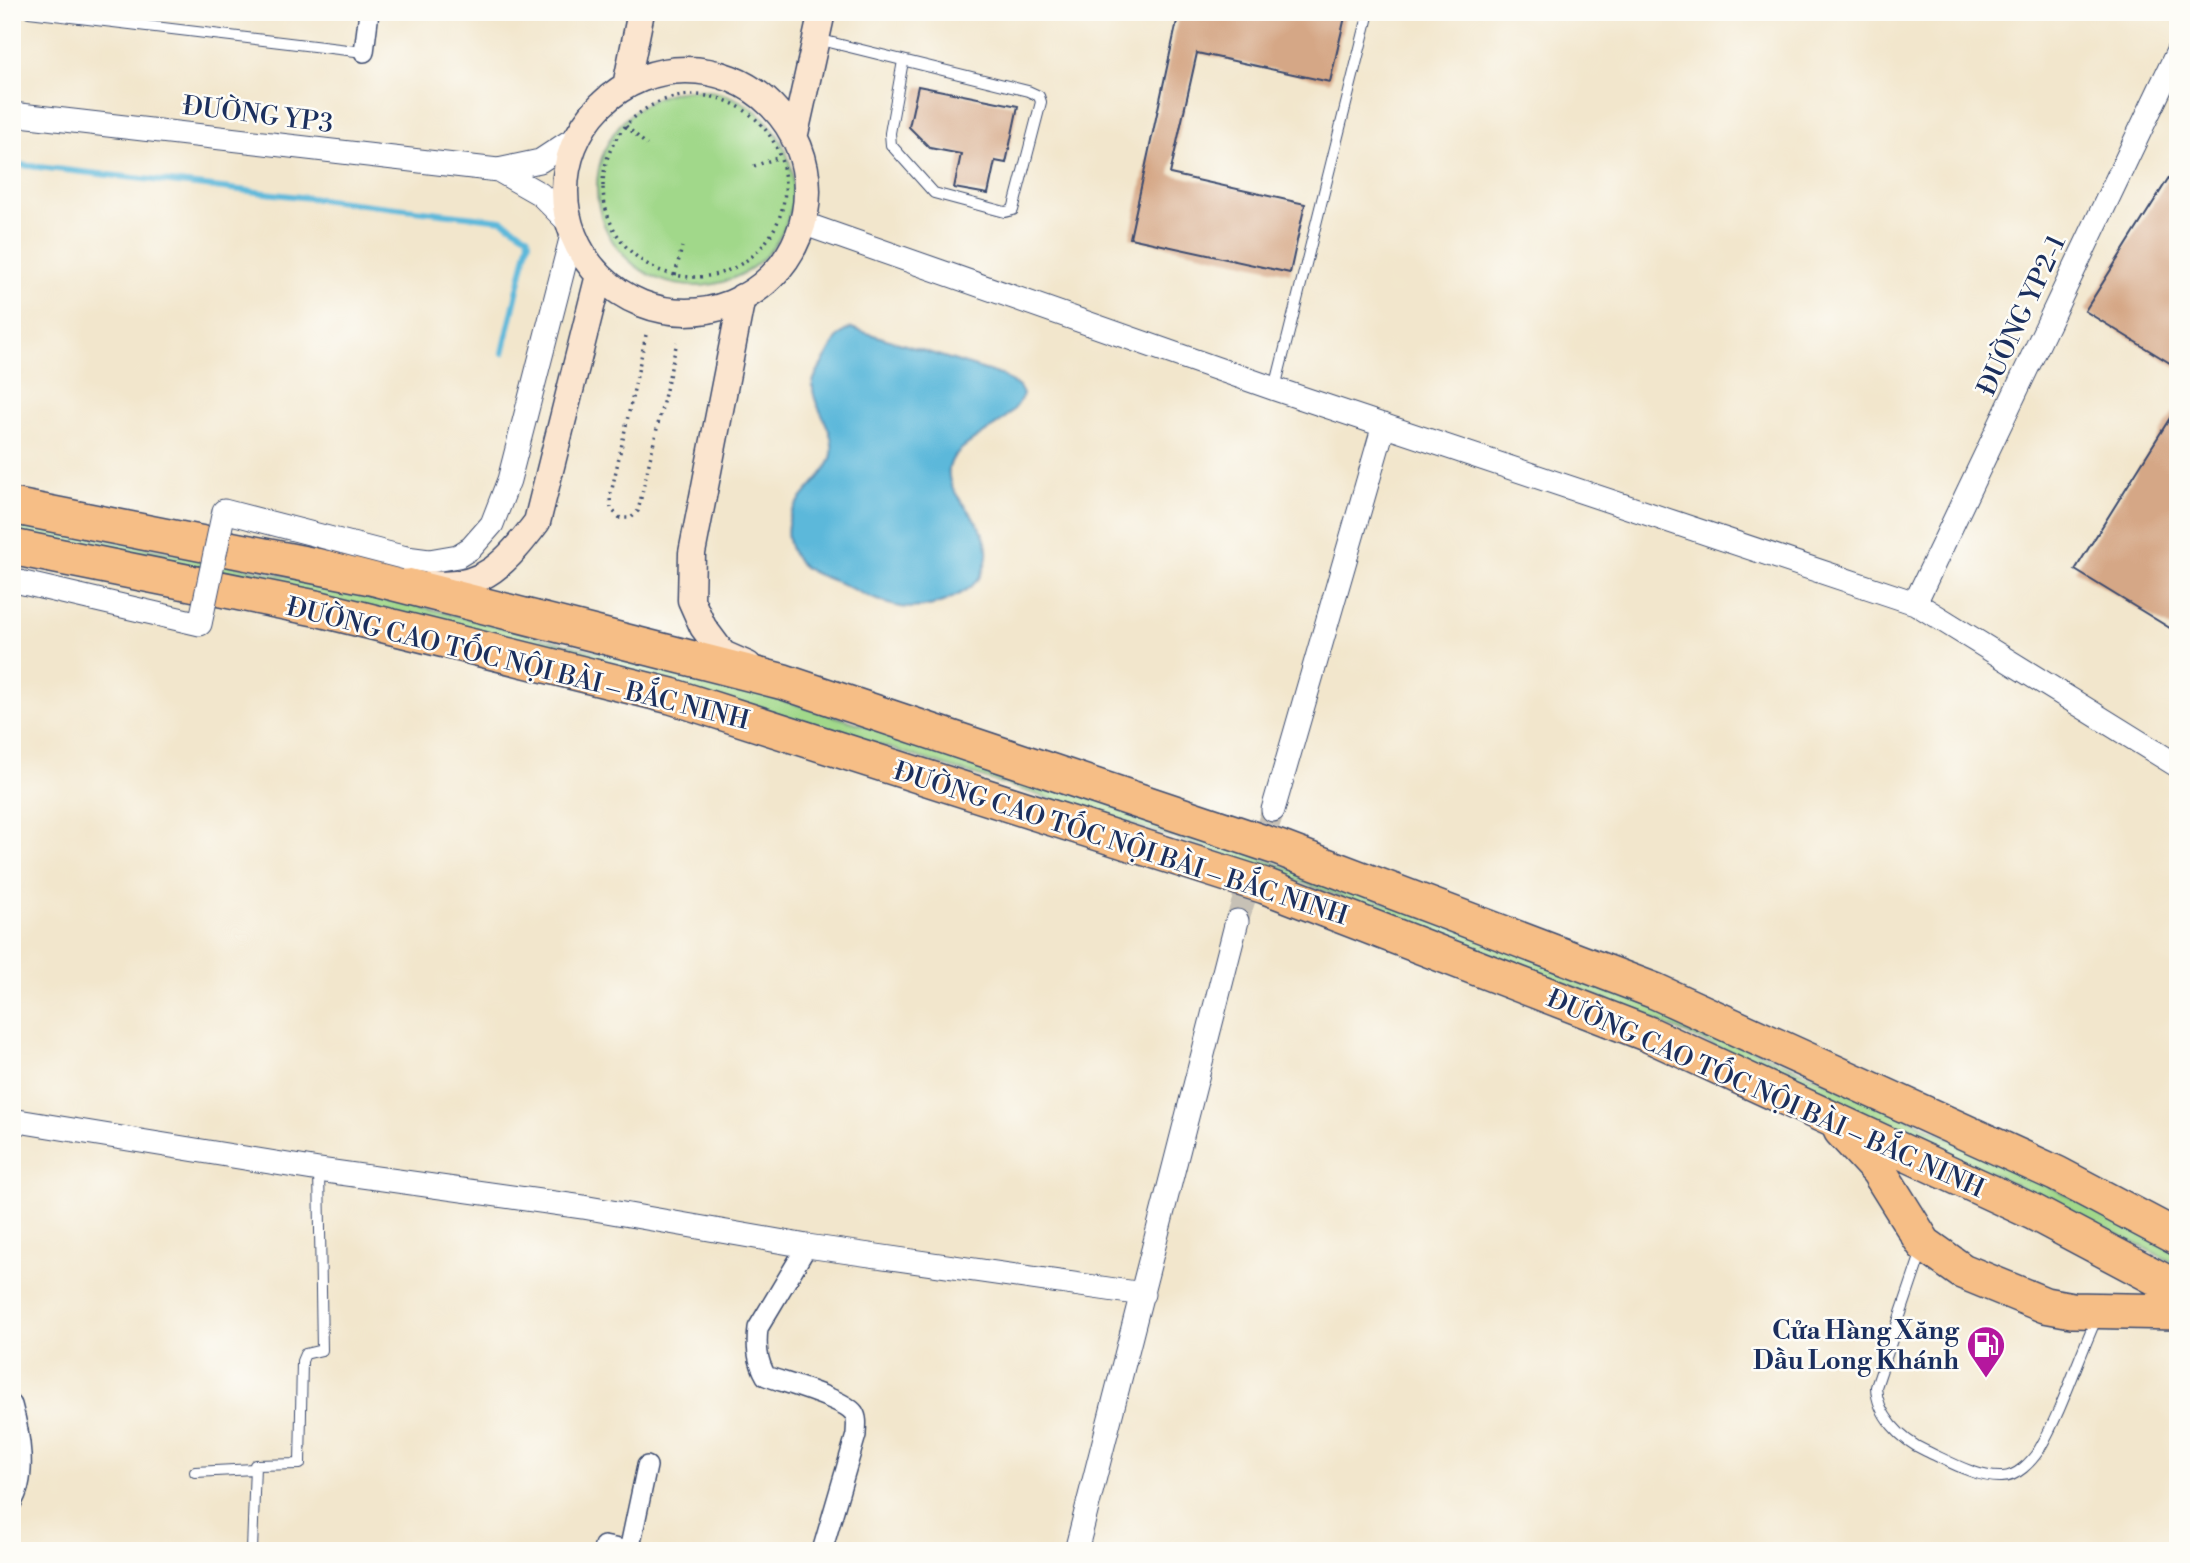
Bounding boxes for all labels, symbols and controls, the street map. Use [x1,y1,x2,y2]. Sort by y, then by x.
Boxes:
street label: ĐƯỜNG YP3 [181,88,335,140]
street label: ĐƯỜNG YP2-1 [1969,229,2073,401]
street label: ĐƯỜNG CAO TỐC NỘI BÀI – BẮC NINH [283,585,754,737]
street label: ĐƯỜNG CAO TỐC NỘI BÀI – BẮC NINH [890,750,1354,933]
street label: ĐƯỜNG CAO TỐC NỘI BÀI – BẮC NINH [1542,977,1992,1205]
place label: Cửa Hàng Xăng Dầu Long Khánh [1753,1315,1960,1377]
fuel station icon: Cửa Hàng Xăng Dầu Long Khánh [1965,1324,2007,1379]

